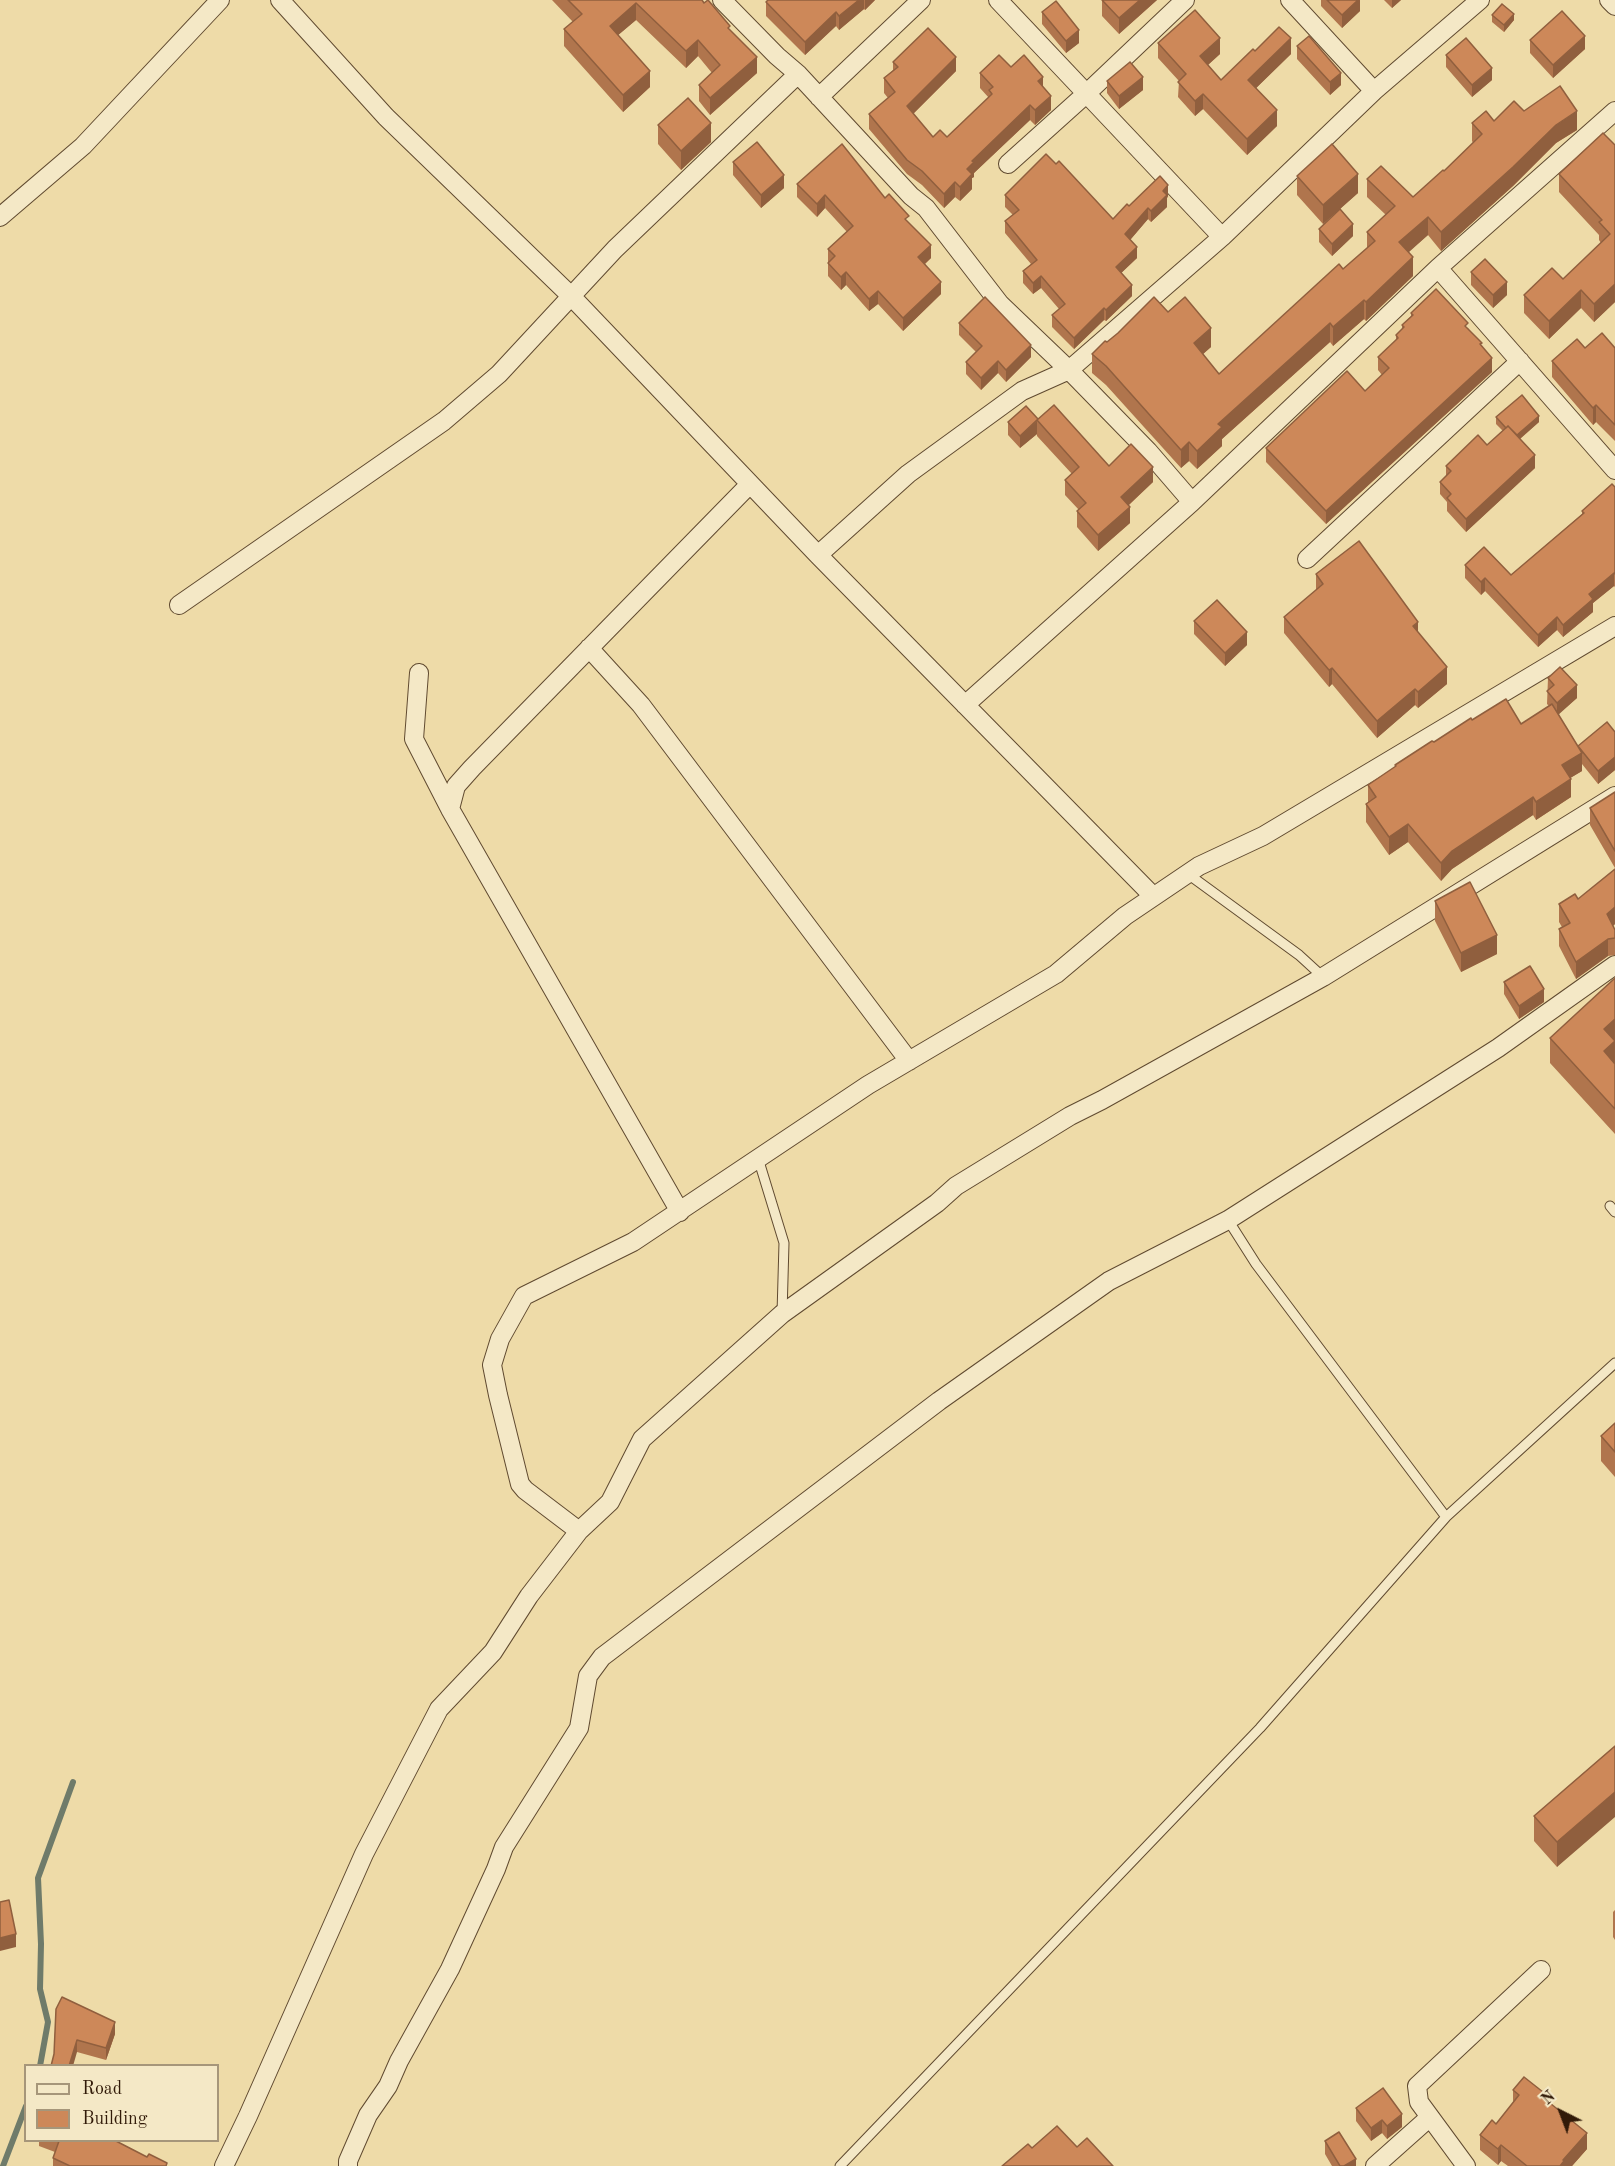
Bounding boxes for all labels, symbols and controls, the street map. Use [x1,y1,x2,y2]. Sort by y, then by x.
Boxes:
legend [24,2064,219,2142]
text: Road [82,2080,122,2098]
north arrow [1531,2082,1591,2142]
text: N [1539,2089,1559,2109]
text: Building [82,2110,147,2128]

